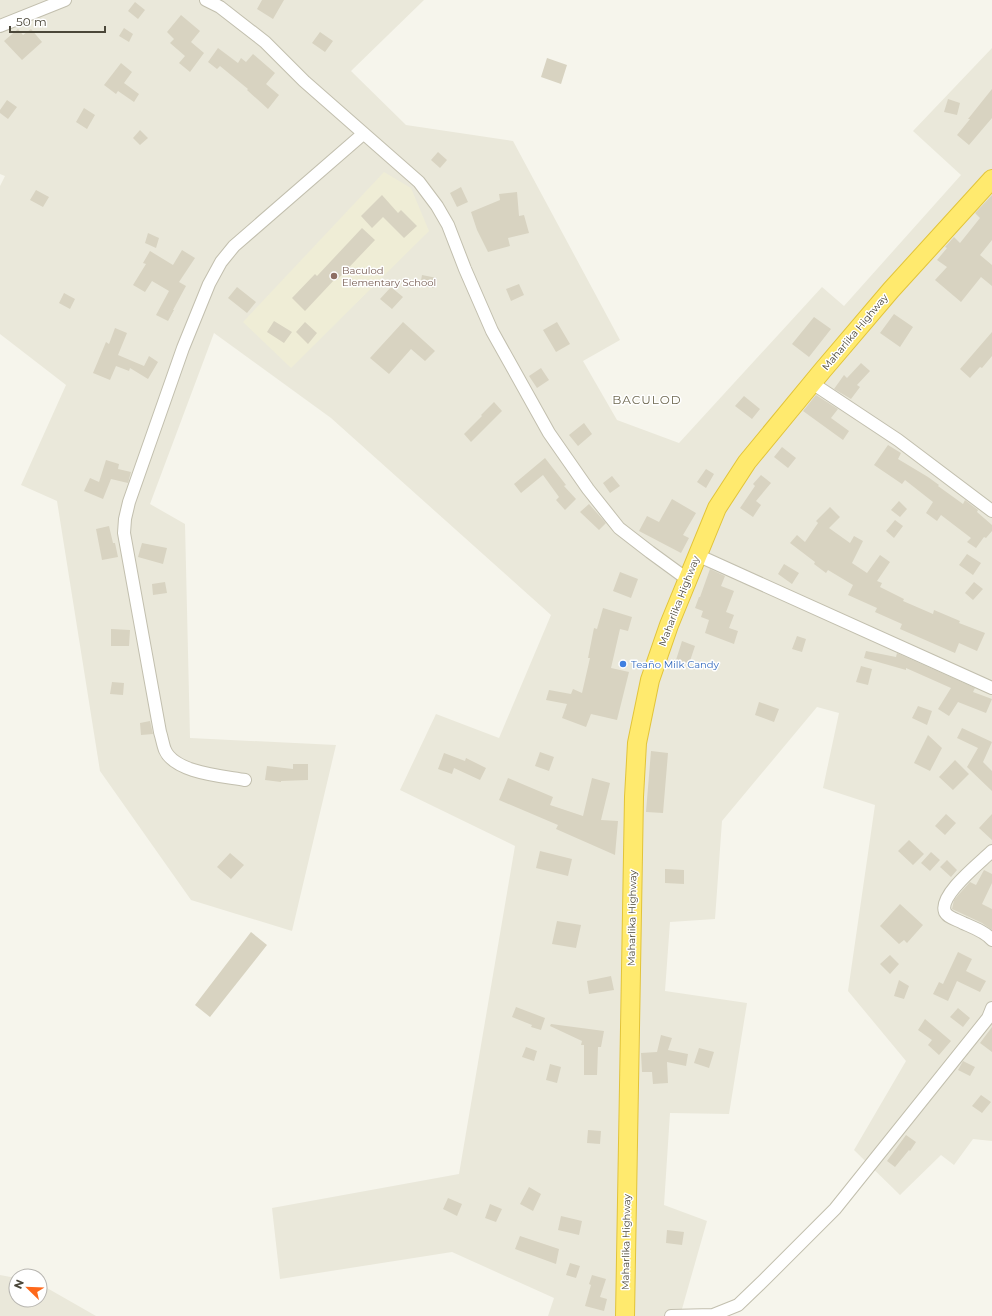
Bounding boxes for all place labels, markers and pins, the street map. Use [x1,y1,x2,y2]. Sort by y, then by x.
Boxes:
place label: Baculod Elementary School [342,264,436,289]
marker: Baculod Elementary School [329,271,339,281]
place label: Teaño Milk Candy [631,658,720,671]
marker: Teaño Milk Candy [618,659,628,669]

